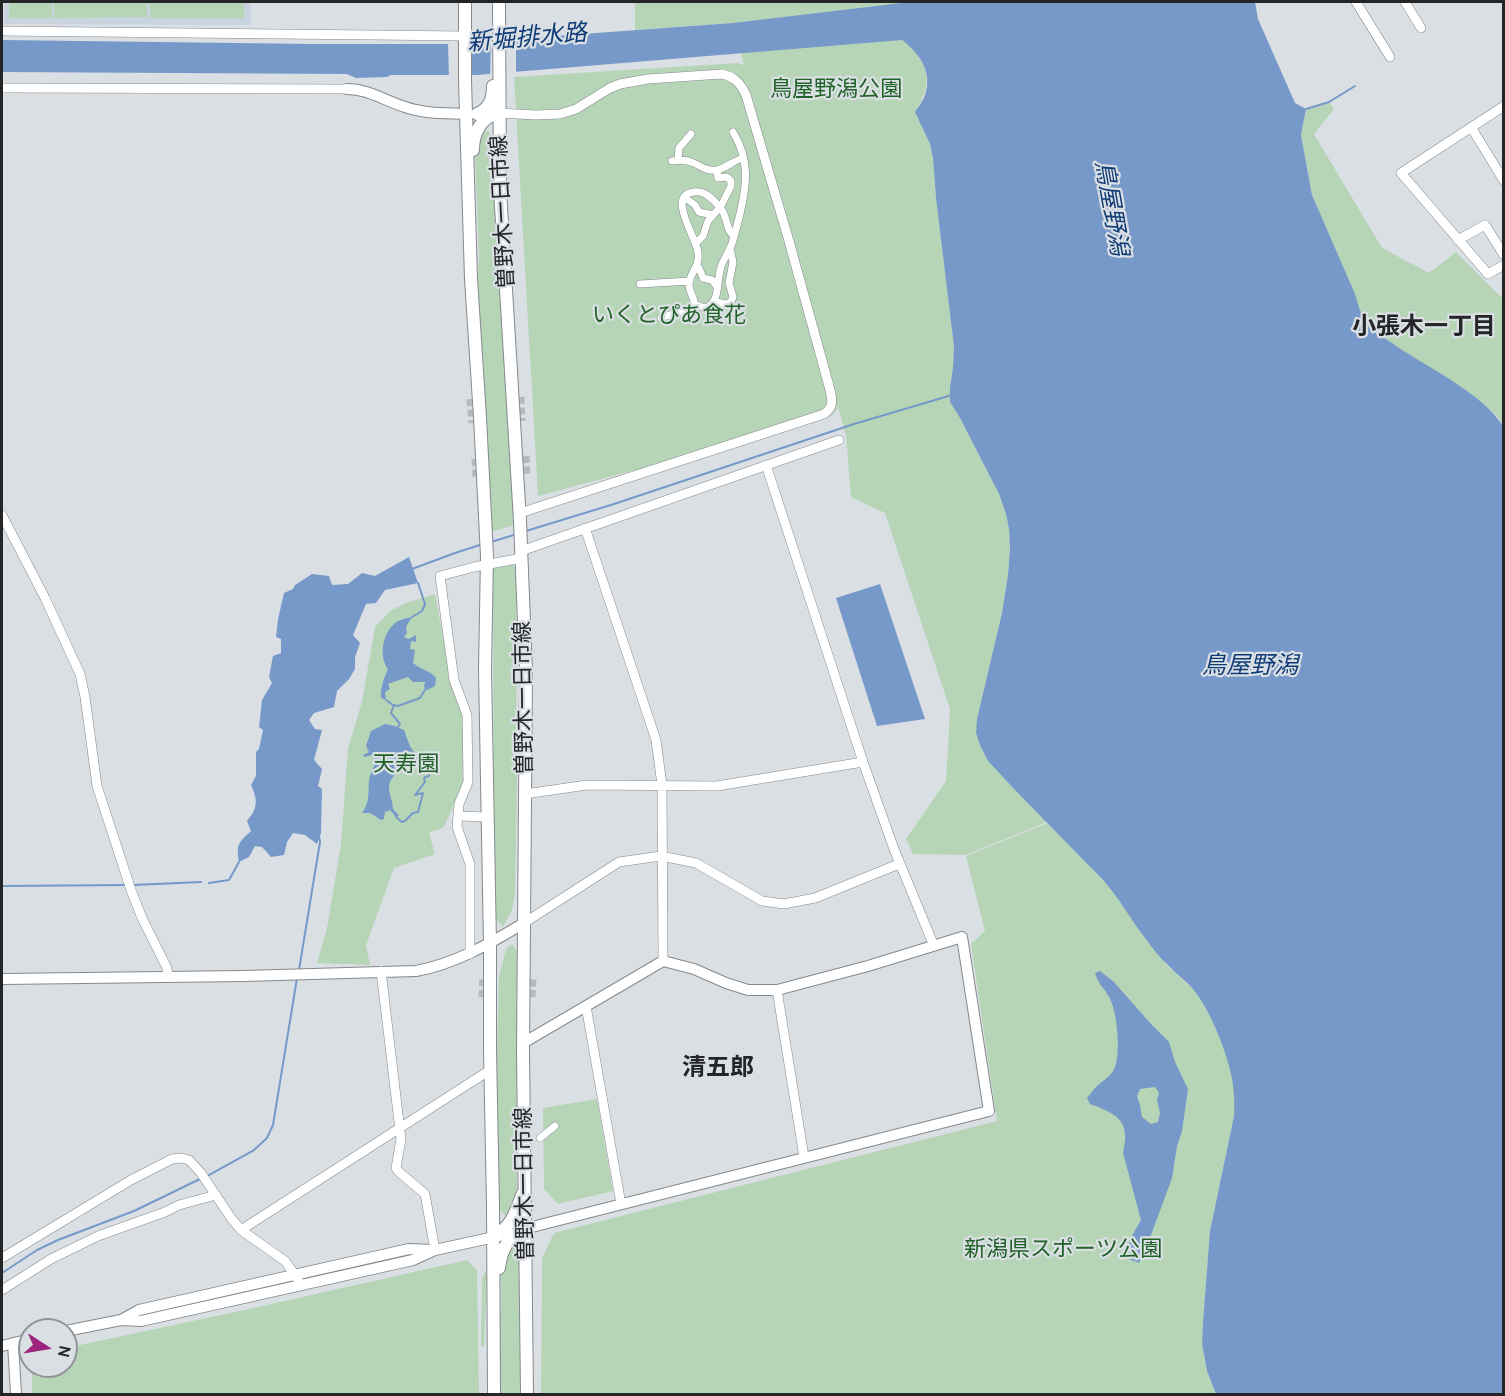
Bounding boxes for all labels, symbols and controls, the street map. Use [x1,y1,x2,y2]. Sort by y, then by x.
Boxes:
water label: 新堀排水路 [466,18,588,58]
park label: 鳥屋野潟公園 [770,77,902,103]
street label: 曽野木一日市線 [486,134,520,290]
water label: 鳥屋野潟 [1088,158,1134,258]
park label: いくとぴあ食花 [592,303,746,329]
district label: 小張木一丁目 [1352,313,1496,341]
street label: 曽野木一日市線 [509,621,539,775]
water label: 鳥屋野潟 [1202,652,1298,680]
park label: 天寿園 [373,752,439,778]
district label: 清五郎 [682,1054,754,1082]
street label: 曽野木一日市線 [510,1107,540,1261]
park label: 新潟県スポーツ公園 [964,1237,1162,1263]
north arrow [18,1318,78,1378]
text: N [54,1344,75,1359]

